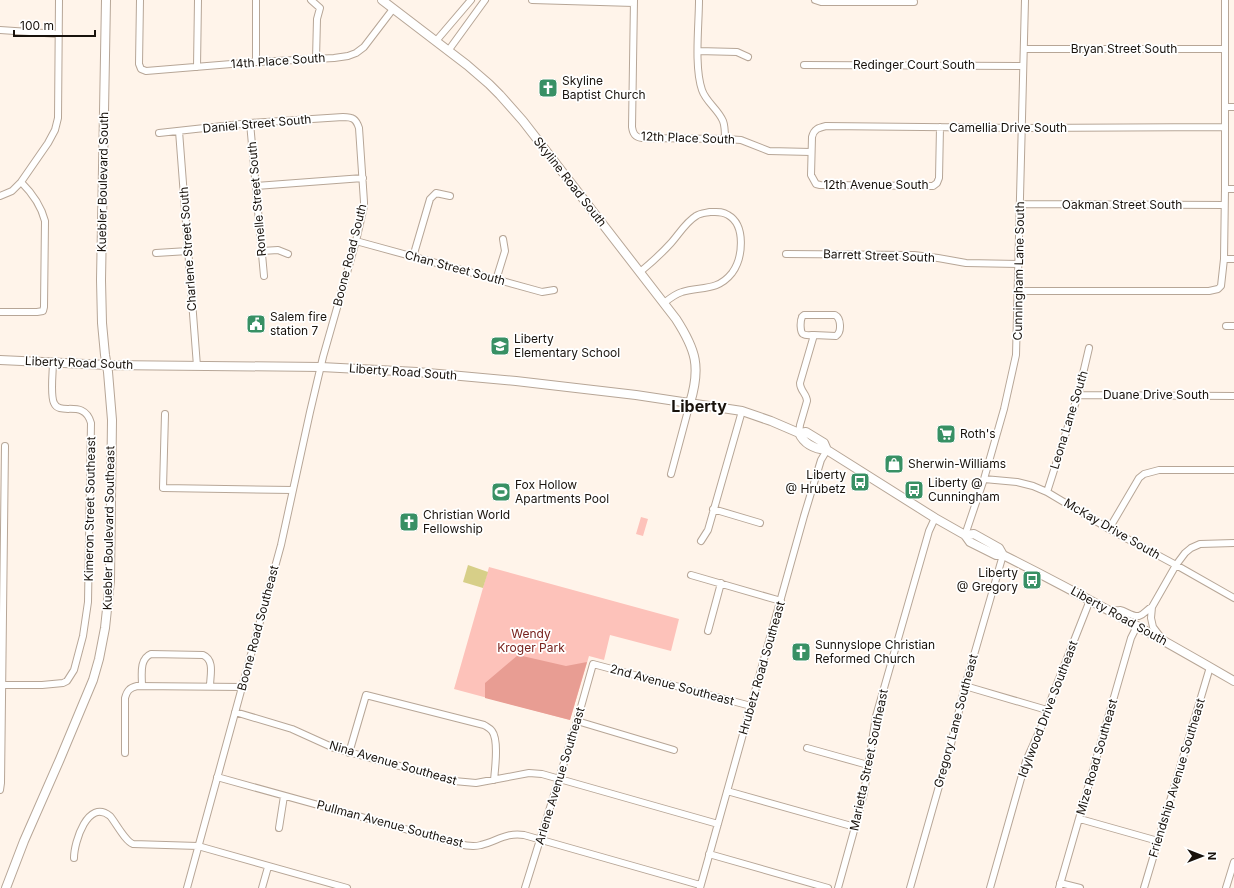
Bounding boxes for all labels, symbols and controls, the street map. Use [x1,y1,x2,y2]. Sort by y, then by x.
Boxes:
scale bar [14,12,95,38]
text: 100 m [20,18,54,33]
street label: Bryan Street South [1071,41,1177,56]
street label: 14th Place South [230,50,326,71]
street label: Redinger Court South [853,57,975,72]
place label: Skyline Baptist Church [562,73,646,102]
church icon: Skyline Baptist Church [537,77,559,99]
street label: Daniel Street South [202,111,312,136]
street label: Kuebler Boulevard South [94,112,111,252]
street label: Camellia Drive South [949,120,1067,135]
street label: 12th Place South [641,128,735,147]
street label: Skyline Road South [531,134,610,230]
street label: Ronelle Street South [244,141,269,257]
street label: 12th Avenue South [823,177,929,192]
street label: Charlene Street South [176,186,199,312]
street label: Oakman Street South [1062,197,1182,212]
street label: Cunningham Lane South [1010,201,1027,341]
street label: Boone Road South [330,202,369,308]
street label: Barrett Street South [823,246,935,265]
street label: Chan Street South [403,247,507,288]
place label: Salem fire station 7 [270,309,327,338]
public building icon: Salem fire station 7 [245,313,267,335]
place label: Liberty Elementary School [514,331,620,360]
school or university icon: Liberty Elementary School [489,335,511,357]
street label: Liberty Road South [25,353,133,372]
street label: Liberty Road South [348,360,458,383]
street label: Leona Lane South [1046,369,1091,471]
street label: Duane Drive South [1103,387,1209,402]
district label: Liberty [671,396,727,416]
supermarket icon: Roth's [935,423,957,445]
place label: Roth's [960,426,996,441]
street label: Kimeron Street Southeast [81,436,98,582]
street label: Kuebler Boulevard Southeast [100,446,117,610]
shop icon: Sherwin-Williams [883,453,905,475]
place label: Sherwin-Williams [908,456,1006,471]
place label: Liberty @ Hrubetz [786,467,846,496]
bus stop icon: Liberty @ Hrubetz [849,471,871,493]
place label: Liberty @ Cunningham [928,475,1000,504]
place label: Fox Hollow Apartments Pool [515,477,609,506]
bus stop icon: Liberty @ Cunningham [903,479,925,501]
sports icon: Fox Hollow Apartments Pool [490,481,512,503]
street label: McKay Drive South [1061,495,1163,562]
place label: Christian World Fellowship [423,507,510,536]
church icon: Christian World Fellowship [398,511,420,533]
street label: Boone Road Southeast [234,563,281,692]
place label: Liberty @ Gregory [957,565,1018,594]
bus stop icon: Liberty @ Gregory [1021,569,1043,591]
street label: Liberty Road South [1068,583,1170,648]
street label: Hrubetz Road Southeast [735,599,788,736]
park label: Wendy Kroger Park [497,626,565,655]
place label: Sunnyslope Christian Reformed Church [815,637,935,666]
street label: Idylwood Drive Southeast [1014,638,1081,779]
church icon: Sunnyslope Christian Reformed Church [790,641,812,663]
street label: Gregory Lane Southeast [930,652,981,789]
street label: 2nd Avenue Southeast [608,661,736,708]
street label: Marietta Street Southeast [846,688,891,832]
street label: Friendship Avenue Southeast [1145,696,1208,859]
street label: Mize Road Southeast [1073,697,1120,817]
street label: Arlene Avenue Southeast [531,705,588,846]
street label: Nina Avenue Southeast [328,737,459,788]
street label: Pullman Avenue Southeast [315,797,465,850]
north arrow [1182,836,1222,876]
text: N [1205,852,1219,860]

